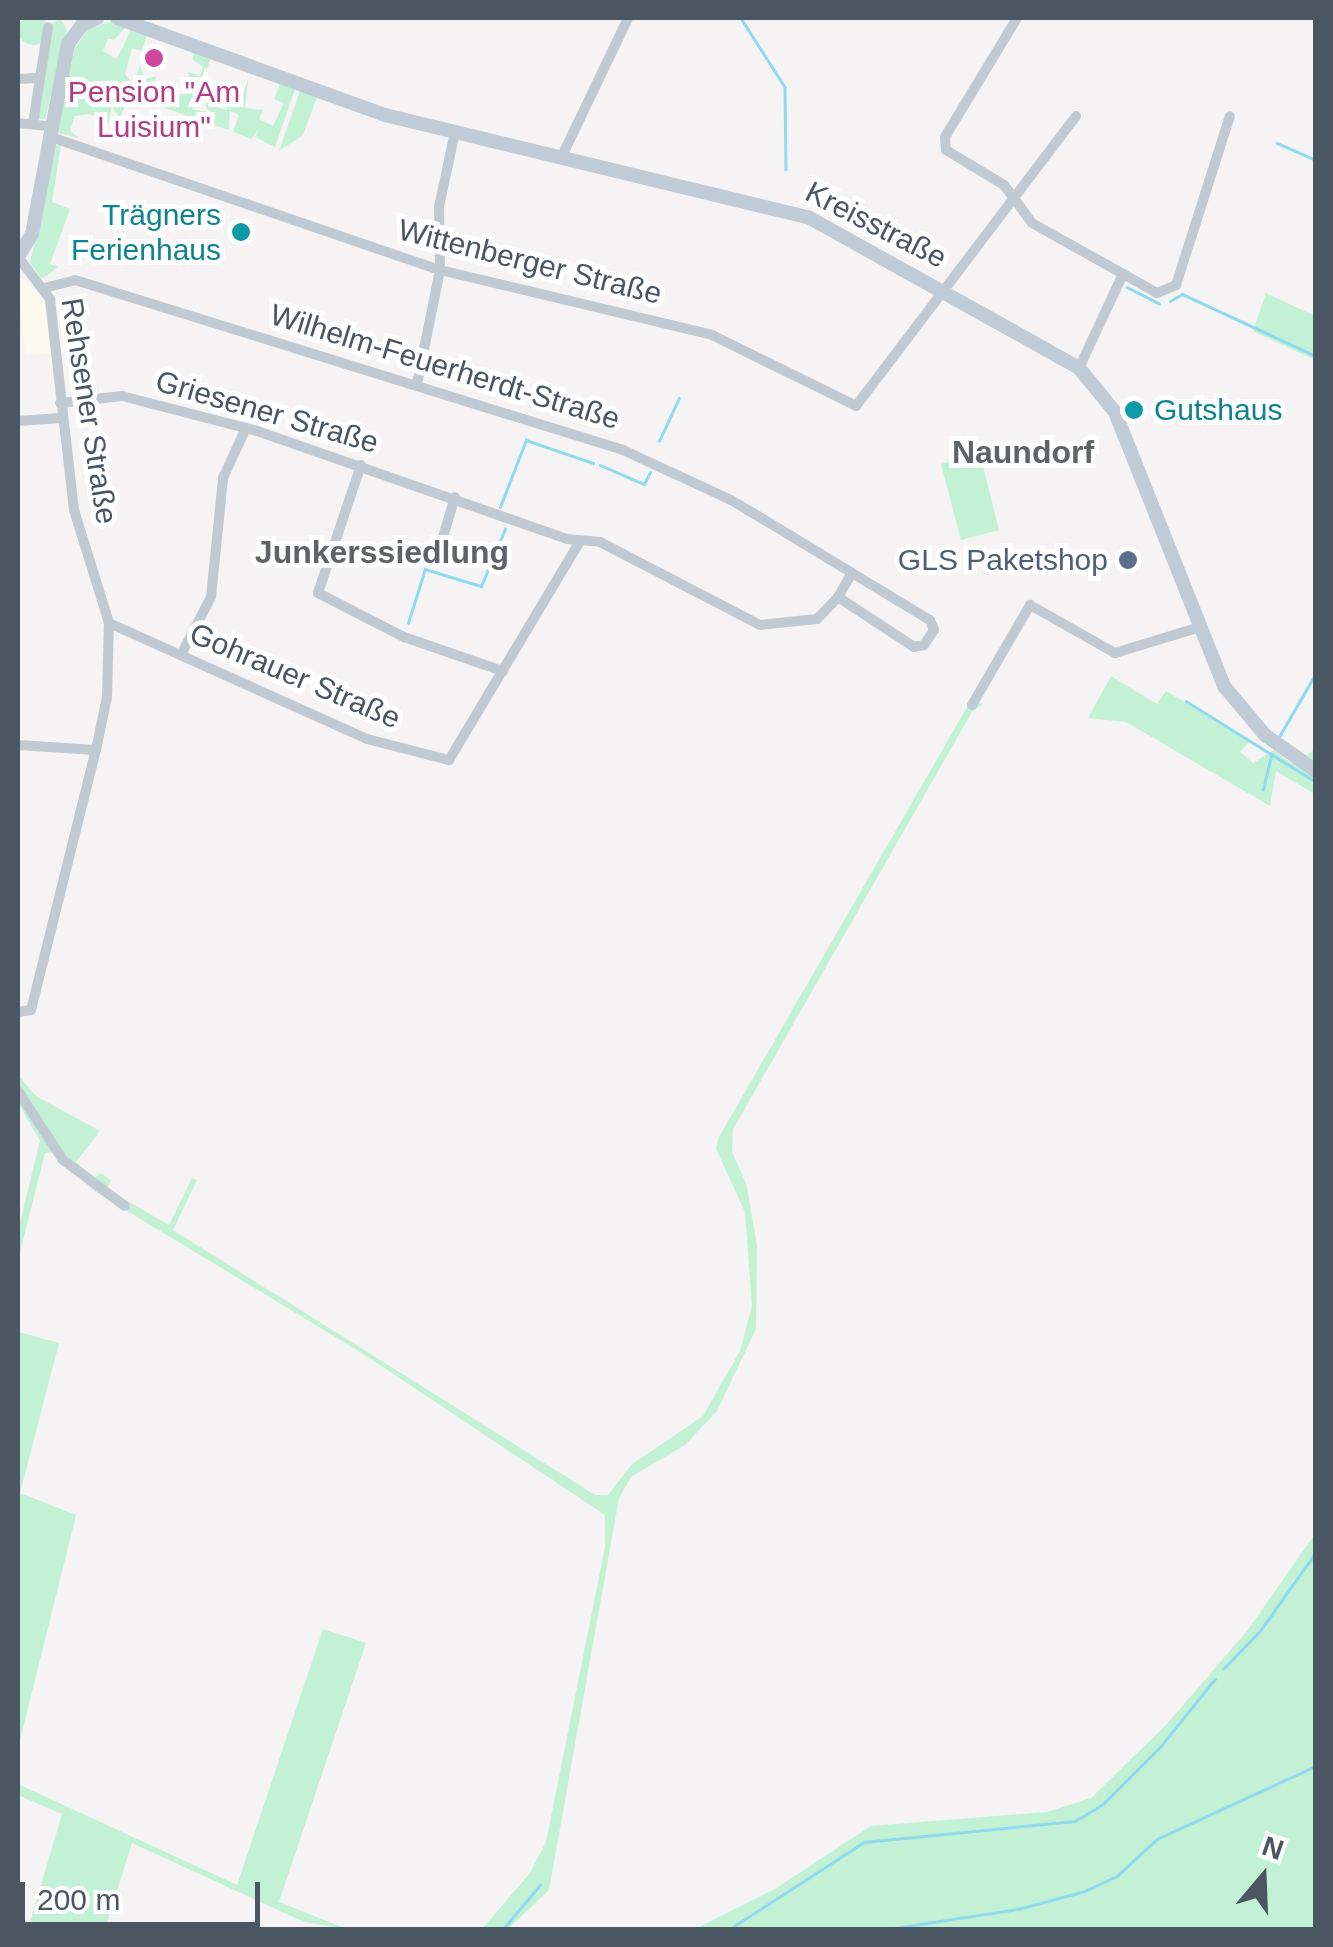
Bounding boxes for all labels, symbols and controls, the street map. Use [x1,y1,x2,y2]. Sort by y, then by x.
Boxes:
marker: Pension "Am Luisium" [143,47,165,69]
place label: Pension "Am Luisium" [68,74,240,144]
street label: Kreisstraße [800,174,952,276]
place label: Trägners Ferienhaus [71,197,221,268]
street label: Wittenberger Straße [395,212,665,312]
marker: Trägners Ferienhaus [230,221,252,243]
street label: Rehsener Straße [53,295,125,527]
street label: Wilhelm-Feuerherdt-Straße [266,297,624,437]
street label: Griesener Straße [151,363,383,461]
place label: Gutshaus [1154,392,1282,428]
marker: Gutshaus [1123,399,1145,421]
district label: Naundorf [952,433,1094,471]
district label: Junkerssiedlung [255,533,509,571]
place label: GLS Paketshop [898,542,1108,578]
marker: GLS Paketshop [1117,549,1139,571]
street label: Gohrauer Straße [184,615,406,737]
north arrow [1213,1827,1313,1927]
text: N [1258,1830,1288,1866]
scale bar [25,1862,265,1924]
text: 200 m [37,1883,120,1916]

